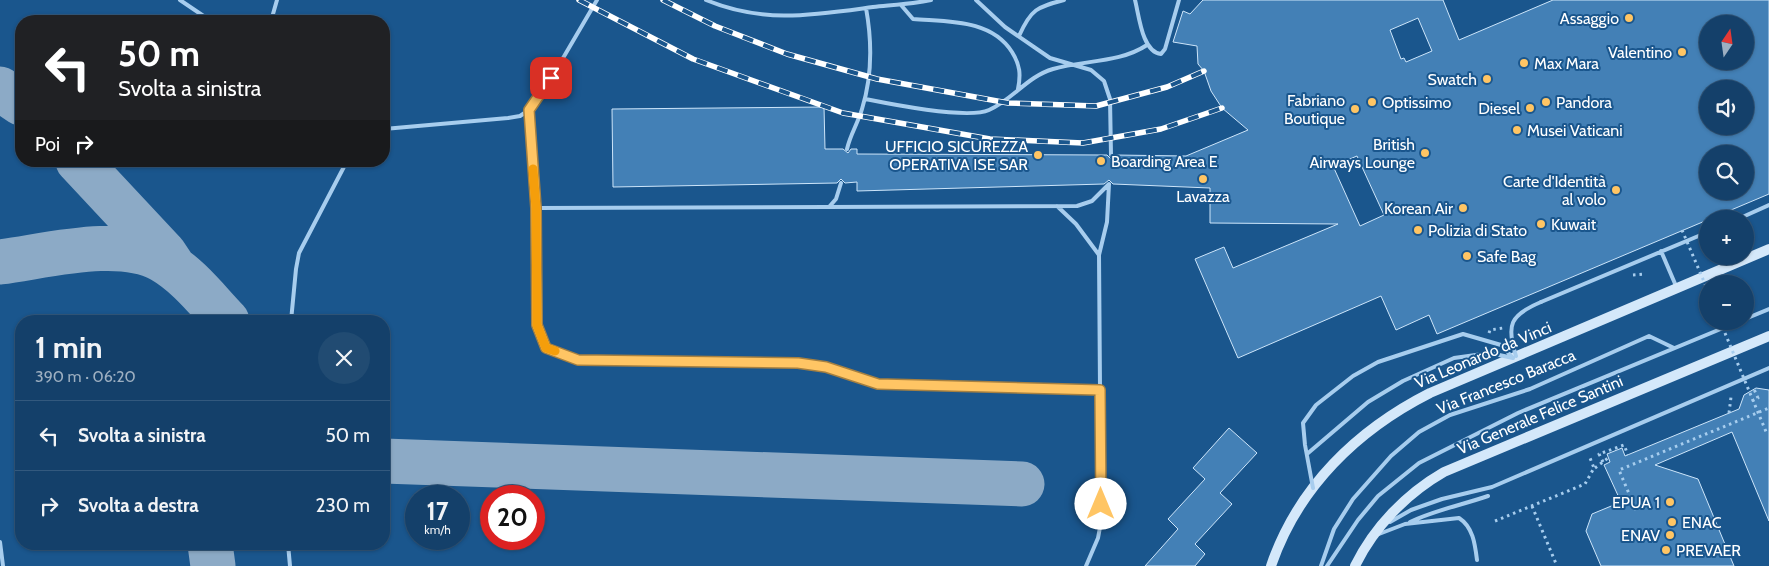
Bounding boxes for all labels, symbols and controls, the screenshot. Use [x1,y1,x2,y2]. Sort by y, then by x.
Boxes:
place label: Assaggio [1560,9,1619,28]
marker: Assaggio [1623,12,1635,24]
north arrow [1699,15,1754,70]
map controls [1699,15,1754,330]
text: 50 m [118,32,200,75]
icon: left [35,35,100,100]
place label: Valentino [1608,43,1672,62]
marker: Valentino [1676,46,1688,58]
place label: Max Mara [1534,54,1599,73]
pin [530,57,572,99]
marker: Max Mara [1518,57,1530,69]
icon: arrive [537,64,565,92]
place label: Swatch [1428,70,1477,89]
marker: Swatch [1481,73,1493,85]
text: Svolta a sinistra [118,75,261,102]
button: sound [1699,80,1754,135]
place label: Fabriano Boutique [1284,91,1345,128]
place label: Optissimo [1382,93,1451,112]
place label: Pandora [1556,93,1612,112]
marker: Optissimo [1366,96,1378,108]
marker: Pandora [1540,96,1552,108]
place label: Diesel [1478,99,1520,118]
marker: Diesel [1524,102,1536,114]
marker: Fabriano Boutique [1349,103,1361,115]
place label: Musei Vaticani [1527,121,1623,140]
marker: Musei Vaticani [1511,124,1523,136]
icon: right [70,130,98,158]
text: Poi [35,133,60,156]
place label: British Airways Lounge [1309,135,1415,172]
place label: UFFICIO SICUREZZA OPERATIVA ISE SAR [885,137,1028,174]
button: search [1699,145,1754,200]
marker: British Airways Lounge [1419,147,1431,159]
marker: UFFICIO SICUREZZA OPERATIVA ISE SAR [1032,149,1044,161]
place label: Boarding Area E [1111,152,1218,171]
marker: Boarding Area E [1095,155,1107,167]
place label: Carte d'Identità al volo [1503,172,1606,209]
marker: Lavazza [1197,173,1209,185]
marker: Carte d'Identità al volo [1610,184,1622,196]
place label: Lavazza [1176,187,1230,206]
place label: Korean Air [1384,199,1454,218]
marker: Korean Air [1457,202,1469,214]
button: + [1699,210,1754,265]
place label: Kuwait [1551,215,1597,234]
marker: Kuwait [1535,218,1547,230]
place label: Polizia di Stato [1428,221,1527,240]
marker: Polizia di Stato [1412,224,1424,236]
place label: Safe Bag [1477,247,1537,266]
marker: Safe Bag [1461,250,1473,262]
button: − [1699,275,1754,330]
street label: Via Leonardo da Vinci [1412,318,1554,392]
text: 1 min [35,329,103,366]
button: close [318,332,370,384]
street label: Via Francesco Baracca [1434,345,1578,418]
text: 390 m · 06:20 [35,367,136,386]
street label: Via Generale Felice Santini [1454,371,1626,459]
icon: left [35,422,63,450]
text: Svolta a sinistra [78,424,206,447]
text: 50 m [326,424,370,447]
position arrow [1074,477,1126,529]
speed limit sign: 20 [480,485,545,550]
icon: right [35,492,63,520]
place label: EPUA 1 [1612,493,1660,512]
text: Svolta a destra [78,494,199,517]
text: 230 m [316,494,370,517]
text: 17 [427,496,448,526]
marker: EPUA 1 [1664,496,1676,508]
place label: ENAC [1682,513,1722,532]
marker: ENAC [1666,516,1678,528]
text: km/h [424,522,451,537]
place label: ENAV [1621,526,1660,545]
marker: ENAV [1664,529,1676,541]
place label: PREVAER [1676,541,1741,560]
marker: PREVAER [1660,544,1672,556]

